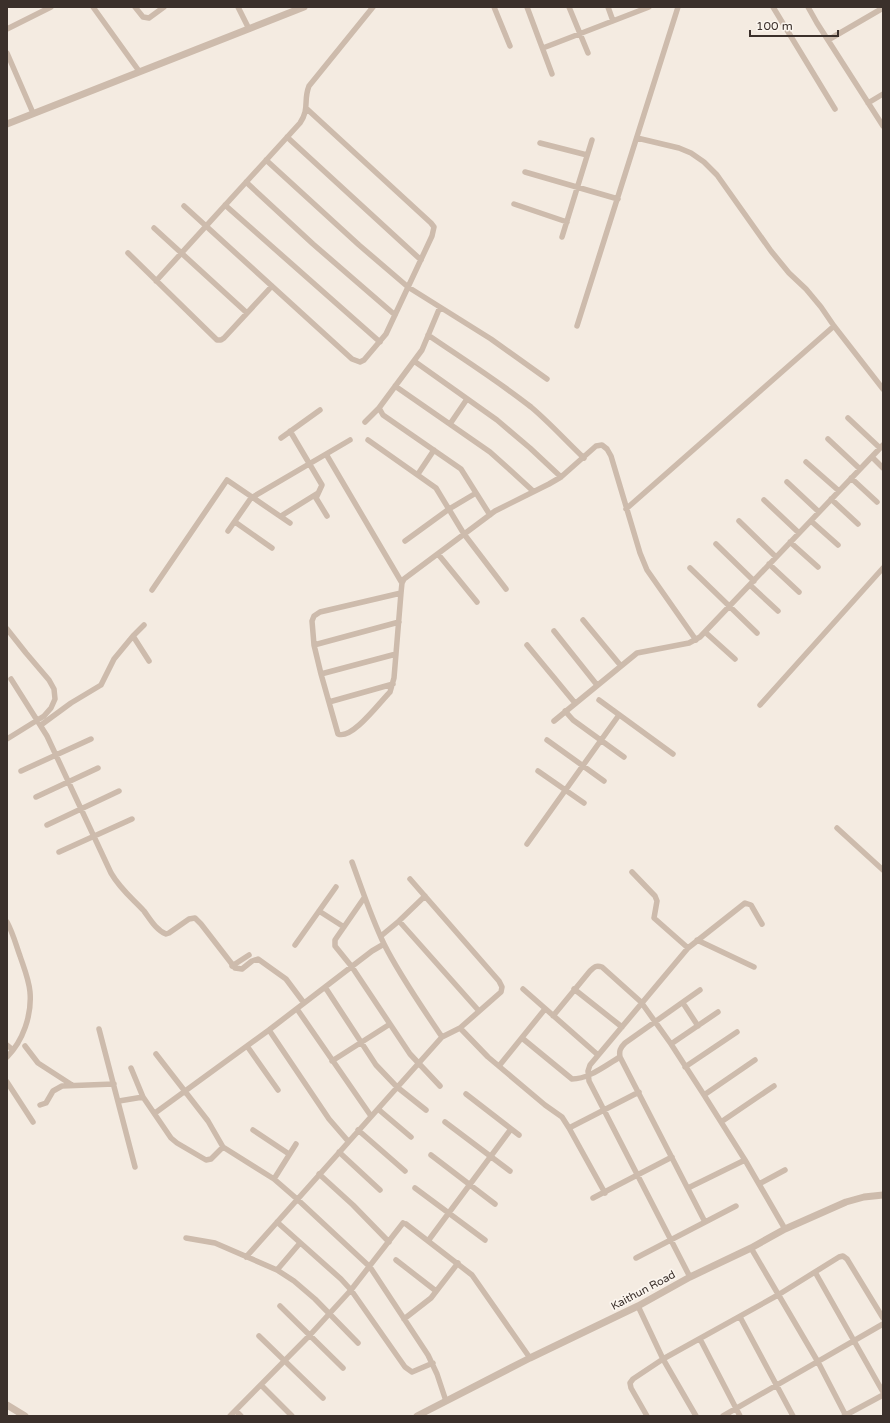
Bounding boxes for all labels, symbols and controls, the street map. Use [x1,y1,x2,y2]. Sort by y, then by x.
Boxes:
scale bar [750,12,838,38]
text: 100 m [756,19,793,33]
street label: Kaithun Road [609,1268,678,1313]

